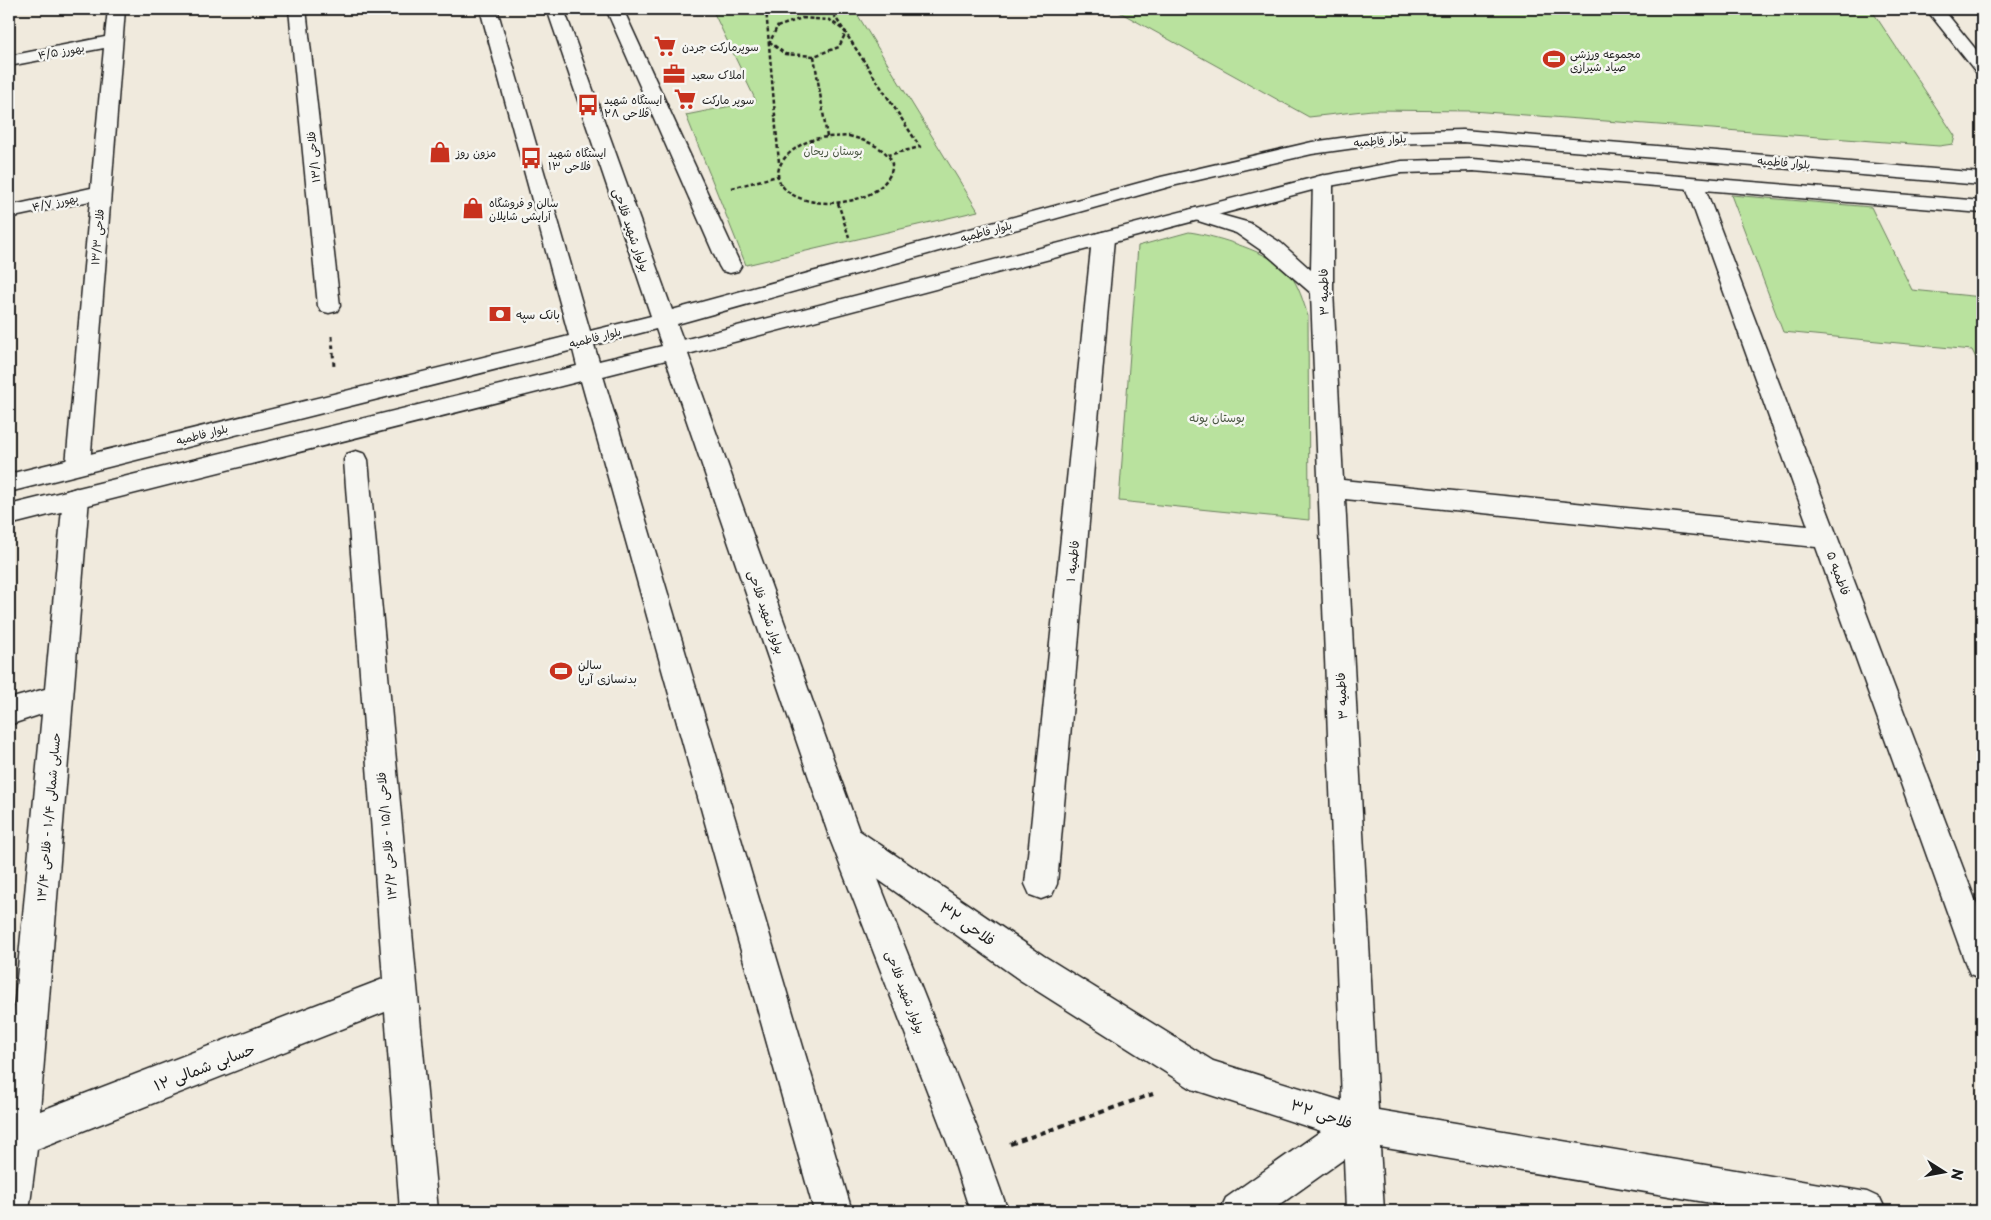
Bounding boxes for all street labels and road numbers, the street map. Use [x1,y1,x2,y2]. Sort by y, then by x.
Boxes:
street label: بهورز ۴/۵ [36,39,86,63]
street label: بلوار فاطمیه [1353,129,1407,151]
street label: فلاحی ۱۳/۱ [302,130,324,184]
street label: بلوار فاطمیه [1757,151,1811,173]
street label: بولوار شهید فلاحی [609,186,655,274]
street label: بهورز ۴/۷ [30,189,80,215]
street label: فلاحی ۱۳/۳ [86,208,108,266]
street label: بلوار فاطمیه [958,216,1014,246]
street label: فاطمیه ۳ [1314,268,1332,316]
street label: بلوار فاطمیه [567,322,623,352]
street label: بلوار فاطمیه [174,419,230,449]
street label: فاطمیه ۱ [1061,539,1083,583]
street label: فاطمیه ۵ [1823,548,1855,598]
street label: بولوار شهید فلاحی [744,568,790,656]
street label: فاطمیه ۳ [1331,672,1351,720]
street label: حسابی شمالی ۱۰/۴ - فلاحی ۱۳/۴ [32,732,64,902]
street label: فلاحی ۱۵/۱ - فلاحی ۱۳/۲ [371,771,401,901]
street label: فلاحی ۳۲ [935,895,1001,951]
street label: بولوار شهید فلاحی [882,948,930,1036]
street label: حسابی شمالی ۱۲ [150,1036,258,1096]
street label: فلاحی ۳۲ [1288,1092,1356,1134]

